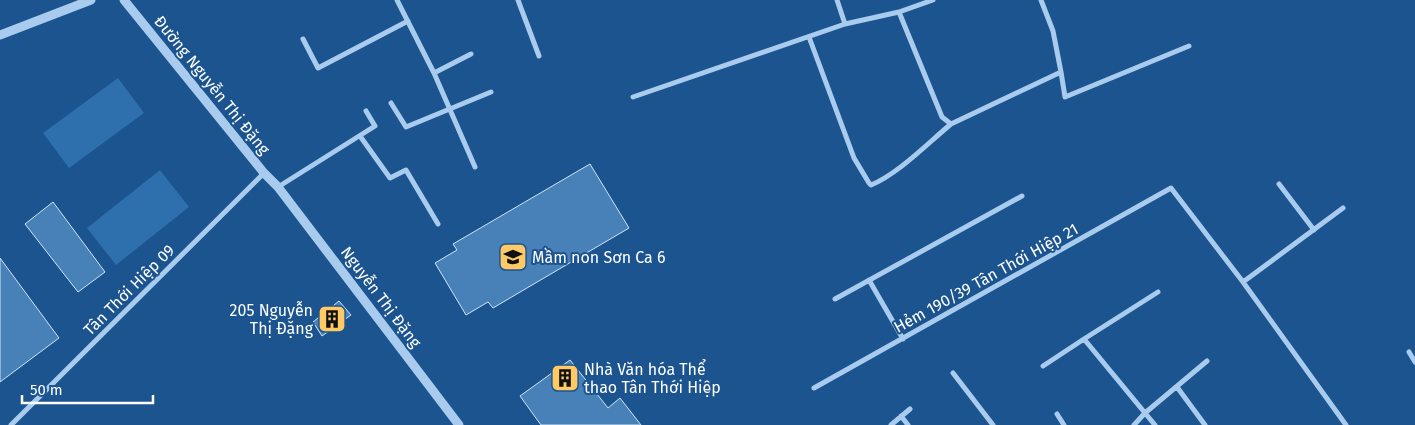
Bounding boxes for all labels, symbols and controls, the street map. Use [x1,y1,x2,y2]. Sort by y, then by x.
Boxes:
street label: Đường Nguyễn Thị Đặng [150,12,274,159]
street label: Hẻm 190/39 Tân Thới Hiệp 21 [890,219,1082,337]
street label: Tân Thới Hiệp 09 [80,241,178,339]
school or university icon: Mầm non Sơn Ca 6 [498,242,528,272]
street label: Nguyễn Thị Đặng [337,243,426,352]
place label: Mầm non Sơn Ca 6 [532,247,666,267]
place label: 205 Nguyễn Thị Đặng [230,301,314,338]
building icon: 205 Nguyễn Thị Đặng [317,304,347,334]
place label: Nhà Văn hóa Thể thao Tân Thới Hiệp [584,359,721,397]
building icon: Nhà Văn hóa Thể thao Tân Thới Hiệp [550,363,580,393]
scale bar [22,372,154,404]
text: 50 m [30,381,63,399]

